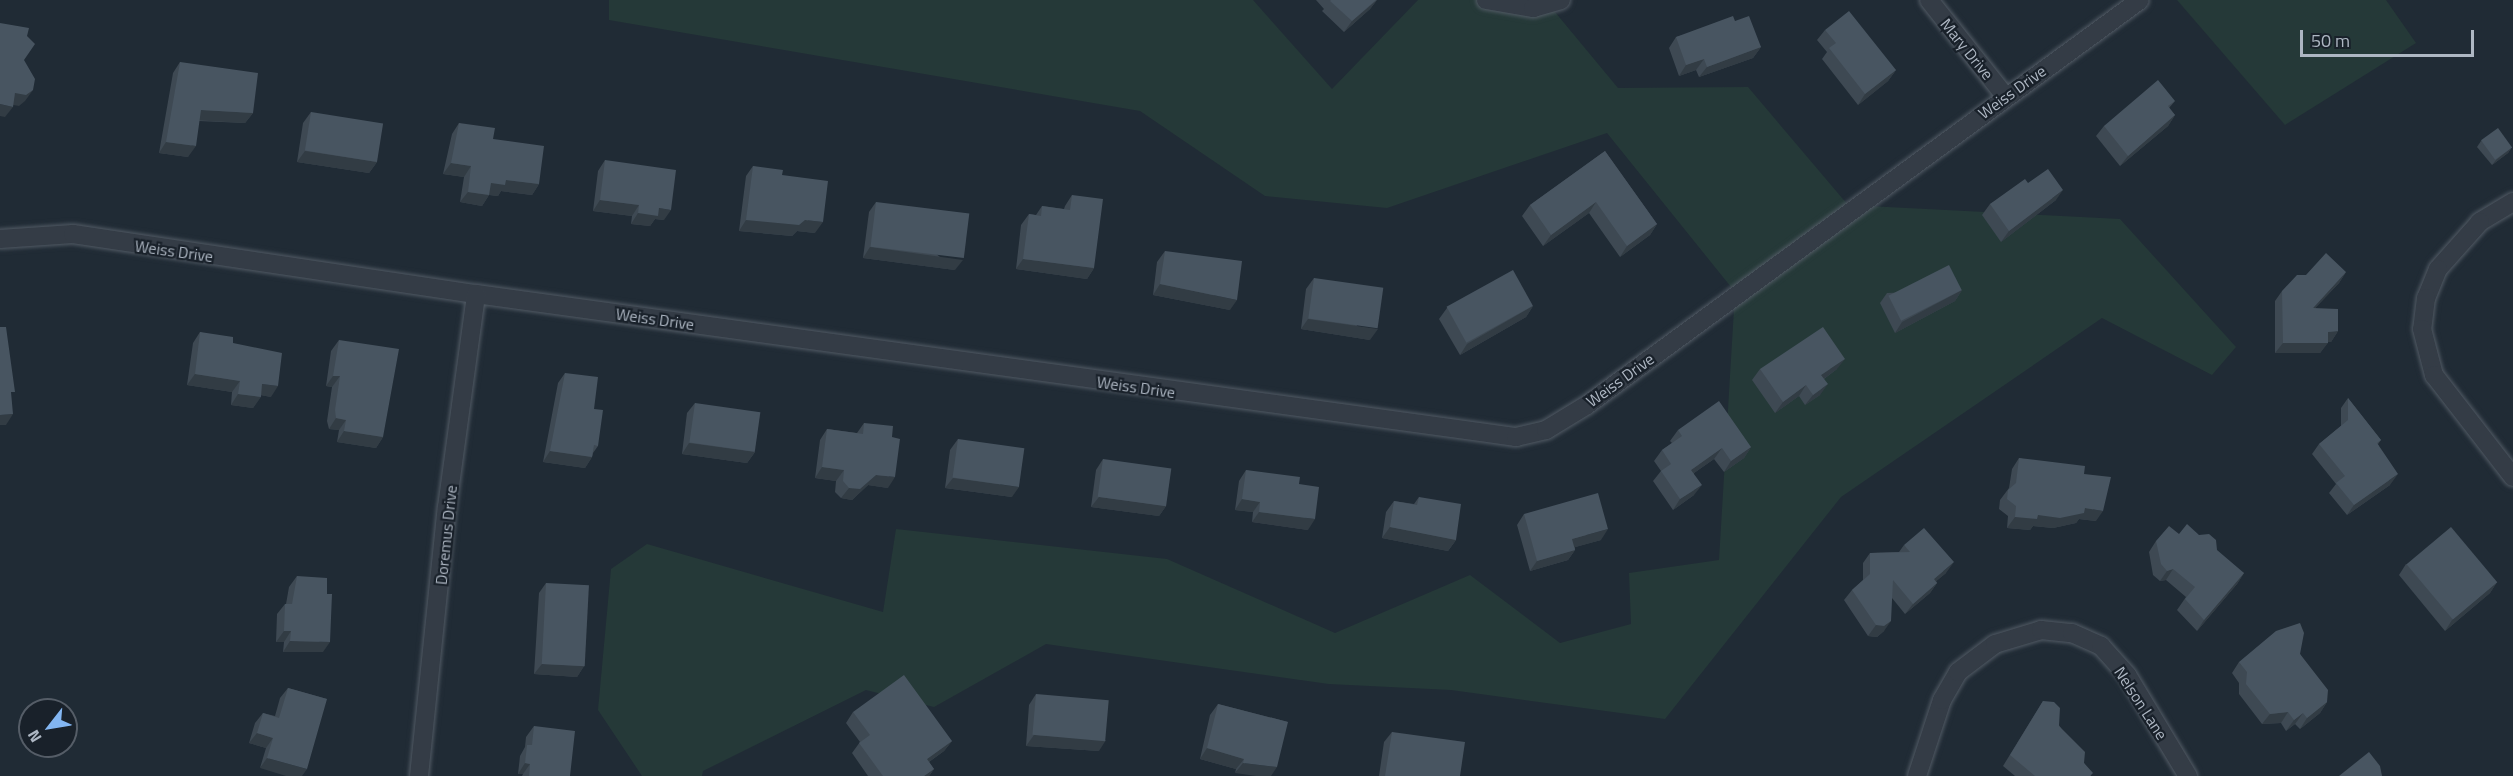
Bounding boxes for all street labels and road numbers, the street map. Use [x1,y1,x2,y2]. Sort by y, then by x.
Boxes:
street label: Mary Drive [1936,15,1998,83]
street label: Weiss Drive [1974,61,2050,123]
street label: Weiss Drive [134,236,214,266]
street label: Weiss Drive [615,304,695,334]
street label: Weiss Drive [1582,349,1658,411]
street label: Weiss Drive [1096,372,1176,402]
street label: Doremus Drive [431,484,461,586]
street label: Nelson Lane [2110,663,2172,743]

